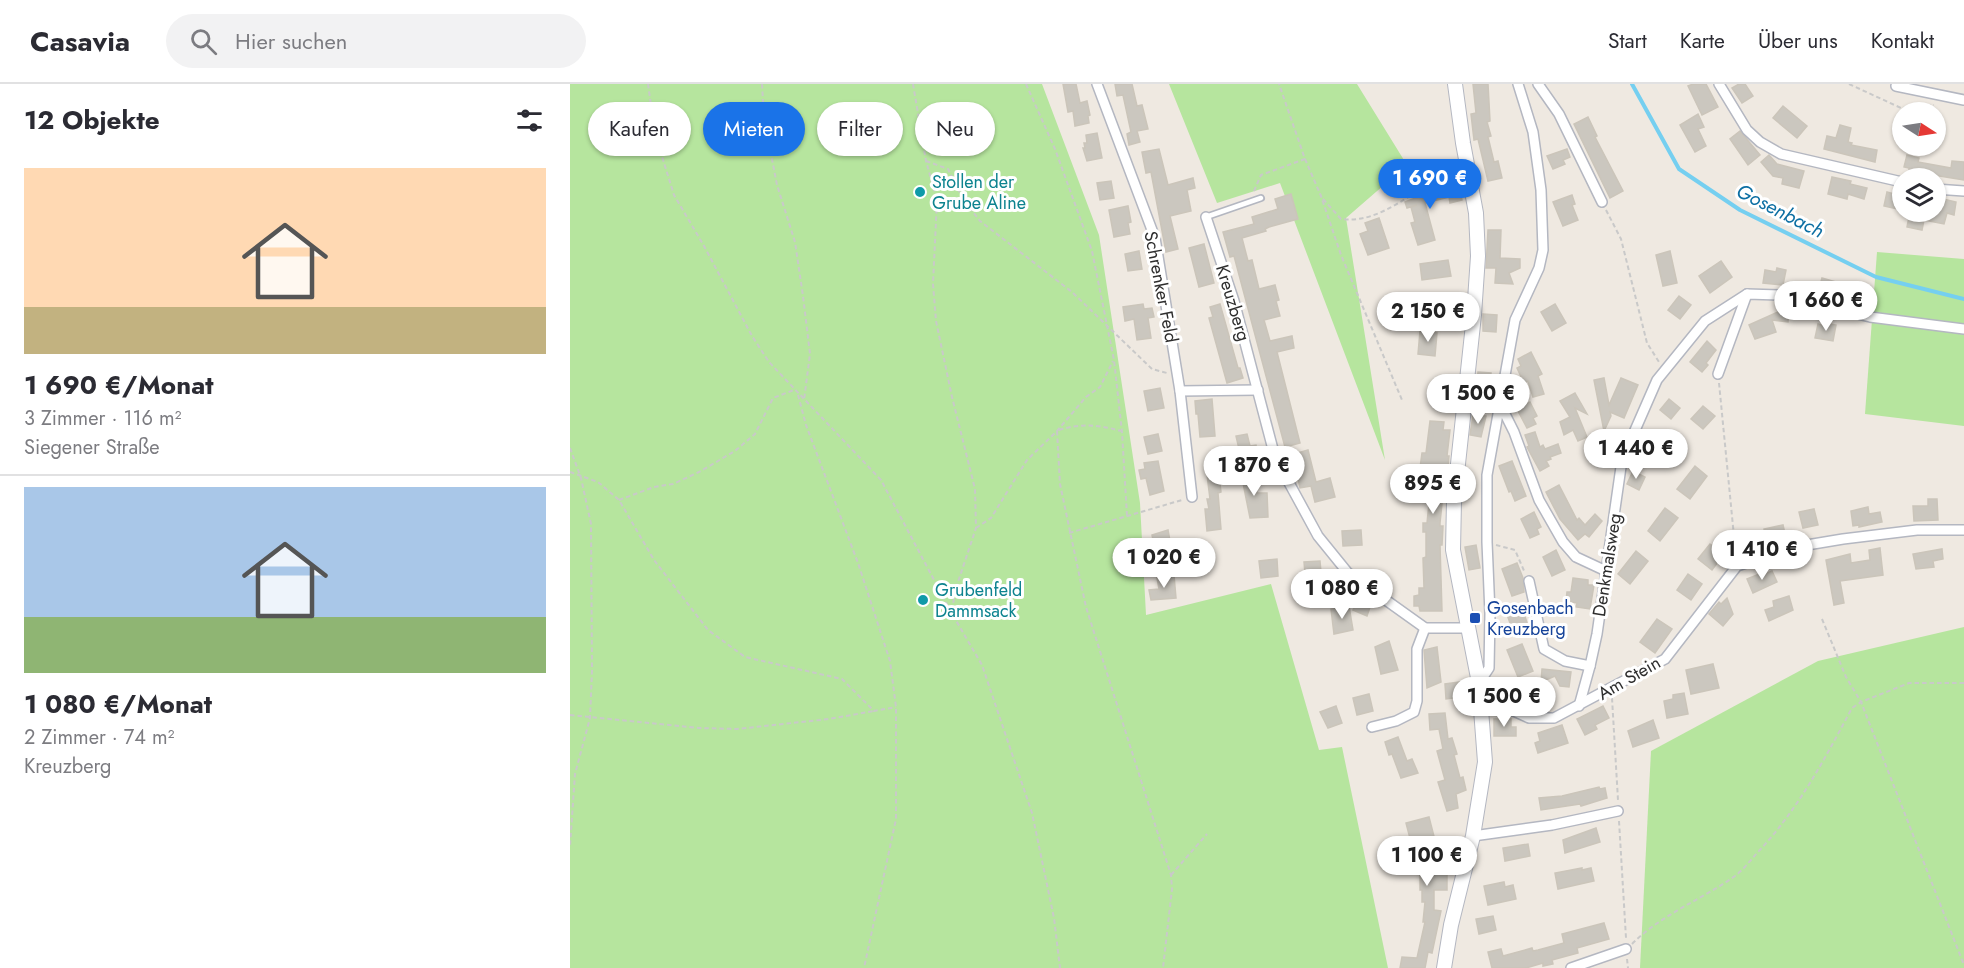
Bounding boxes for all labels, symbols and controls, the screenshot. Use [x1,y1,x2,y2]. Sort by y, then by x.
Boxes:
search box [166,14,586,68]
text: Casavia [30,21,130,62]
icon: search [187,25,220,58]
text: Hier suchen [235,25,347,57]
text: Start [1608,26,1647,56]
text: Karte [1680,26,1725,56]
text: Über uns [1758,26,1838,56]
text: Kontakt [1871,26,1934,56]
text: 12 Objekte [24,101,160,139]
chip: Kaufen [588,102,691,156]
chip: Mieten [703,102,805,156]
chip: Filter [817,102,903,156]
chip: Neu [915,102,995,156]
north arrow [1892,102,1946,156]
map controls [1892,102,1946,222]
icon: filters [513,104,546,137]
pin: 1 690 € [1375,159,1485,210]
text: 1 690 € [1392,164,1468,193]
button: layers [1892,168,1946,222]
place label: Stollen der Grube Aline [932,169,1026,216]
water label: Gosenbach [1731,176,1829,246]
marker: Stollen der Grube Aline [913,185,927,199]
icon: home [231,207,339,315]
street label: Schrenker Feld [1137,229,1185,345]
street label: Kreuzberg [1209,262,1257,344]
pin: 1 660 € [1771,281,1881,332]
text: 1 660 € [1788,286,1864,315]
pin: 2 150 € [1373,292,1483,343]
text: 2 150 € [1391,297,1465,326]
text: 1 690 €/Monat [24,366,213,404]
pin: 1 500 € [1423,374,1533,425]
text: 1 500 € [1441,379,1515,408]
text: 3 Zimmer · 116 m² [24,404,181,433]
pin: 1 440 € [1581,429,1691,480]
text: Siegener Straße [24,433,160,462]
text: 1 440 € [1598,434,1674,463]
pin: 1 870 € [1199,446,1309,497]
text: 1 870 € [1218,451,1290,480]
pin: 895 € [1391,464,1475,515]
text: 895 € [1404,469,1462,498]
street label: Denkmalsweg [1586,511,1628,619]
icon: home [231,526,339,634]
pin: 1 410 € [1707,530,1817,581]
text: 1 410 € [1726,535,1798,564]
pin: 1 020 € [1109,538,1219,589]
text: 1 020 € [1127,543,1201,572]
pin: 1 080 € [1287,569,1397,620]
text: 1 080 € [1305,574,1379,603]
place label: Grubenfeld Dammsack [935,577,1022,624]
marker: Grubenfeld Dammsack [916,593,930,607]
place label: Gosenbach Kreuzberg [1487,595,1574,642]
marker: Gosenbach Kreuzberg [1468,611,1482,625]
street label: Am Stein [1593,650,1665,706]
pin: 1 500 € [1449,677,1559,728]
text: 1 500 € [1467,682,1541,711]
text: 1 080 €/Monat [24,685,212,723]
text: 2 Zimmer · 74 m² [24,723,175,752]
text: Kreuzberg [24,752,112,781]
pin: 1 100 € [1372,836,1482,887]
text: 1 100 € [1391,841,1463,870]

